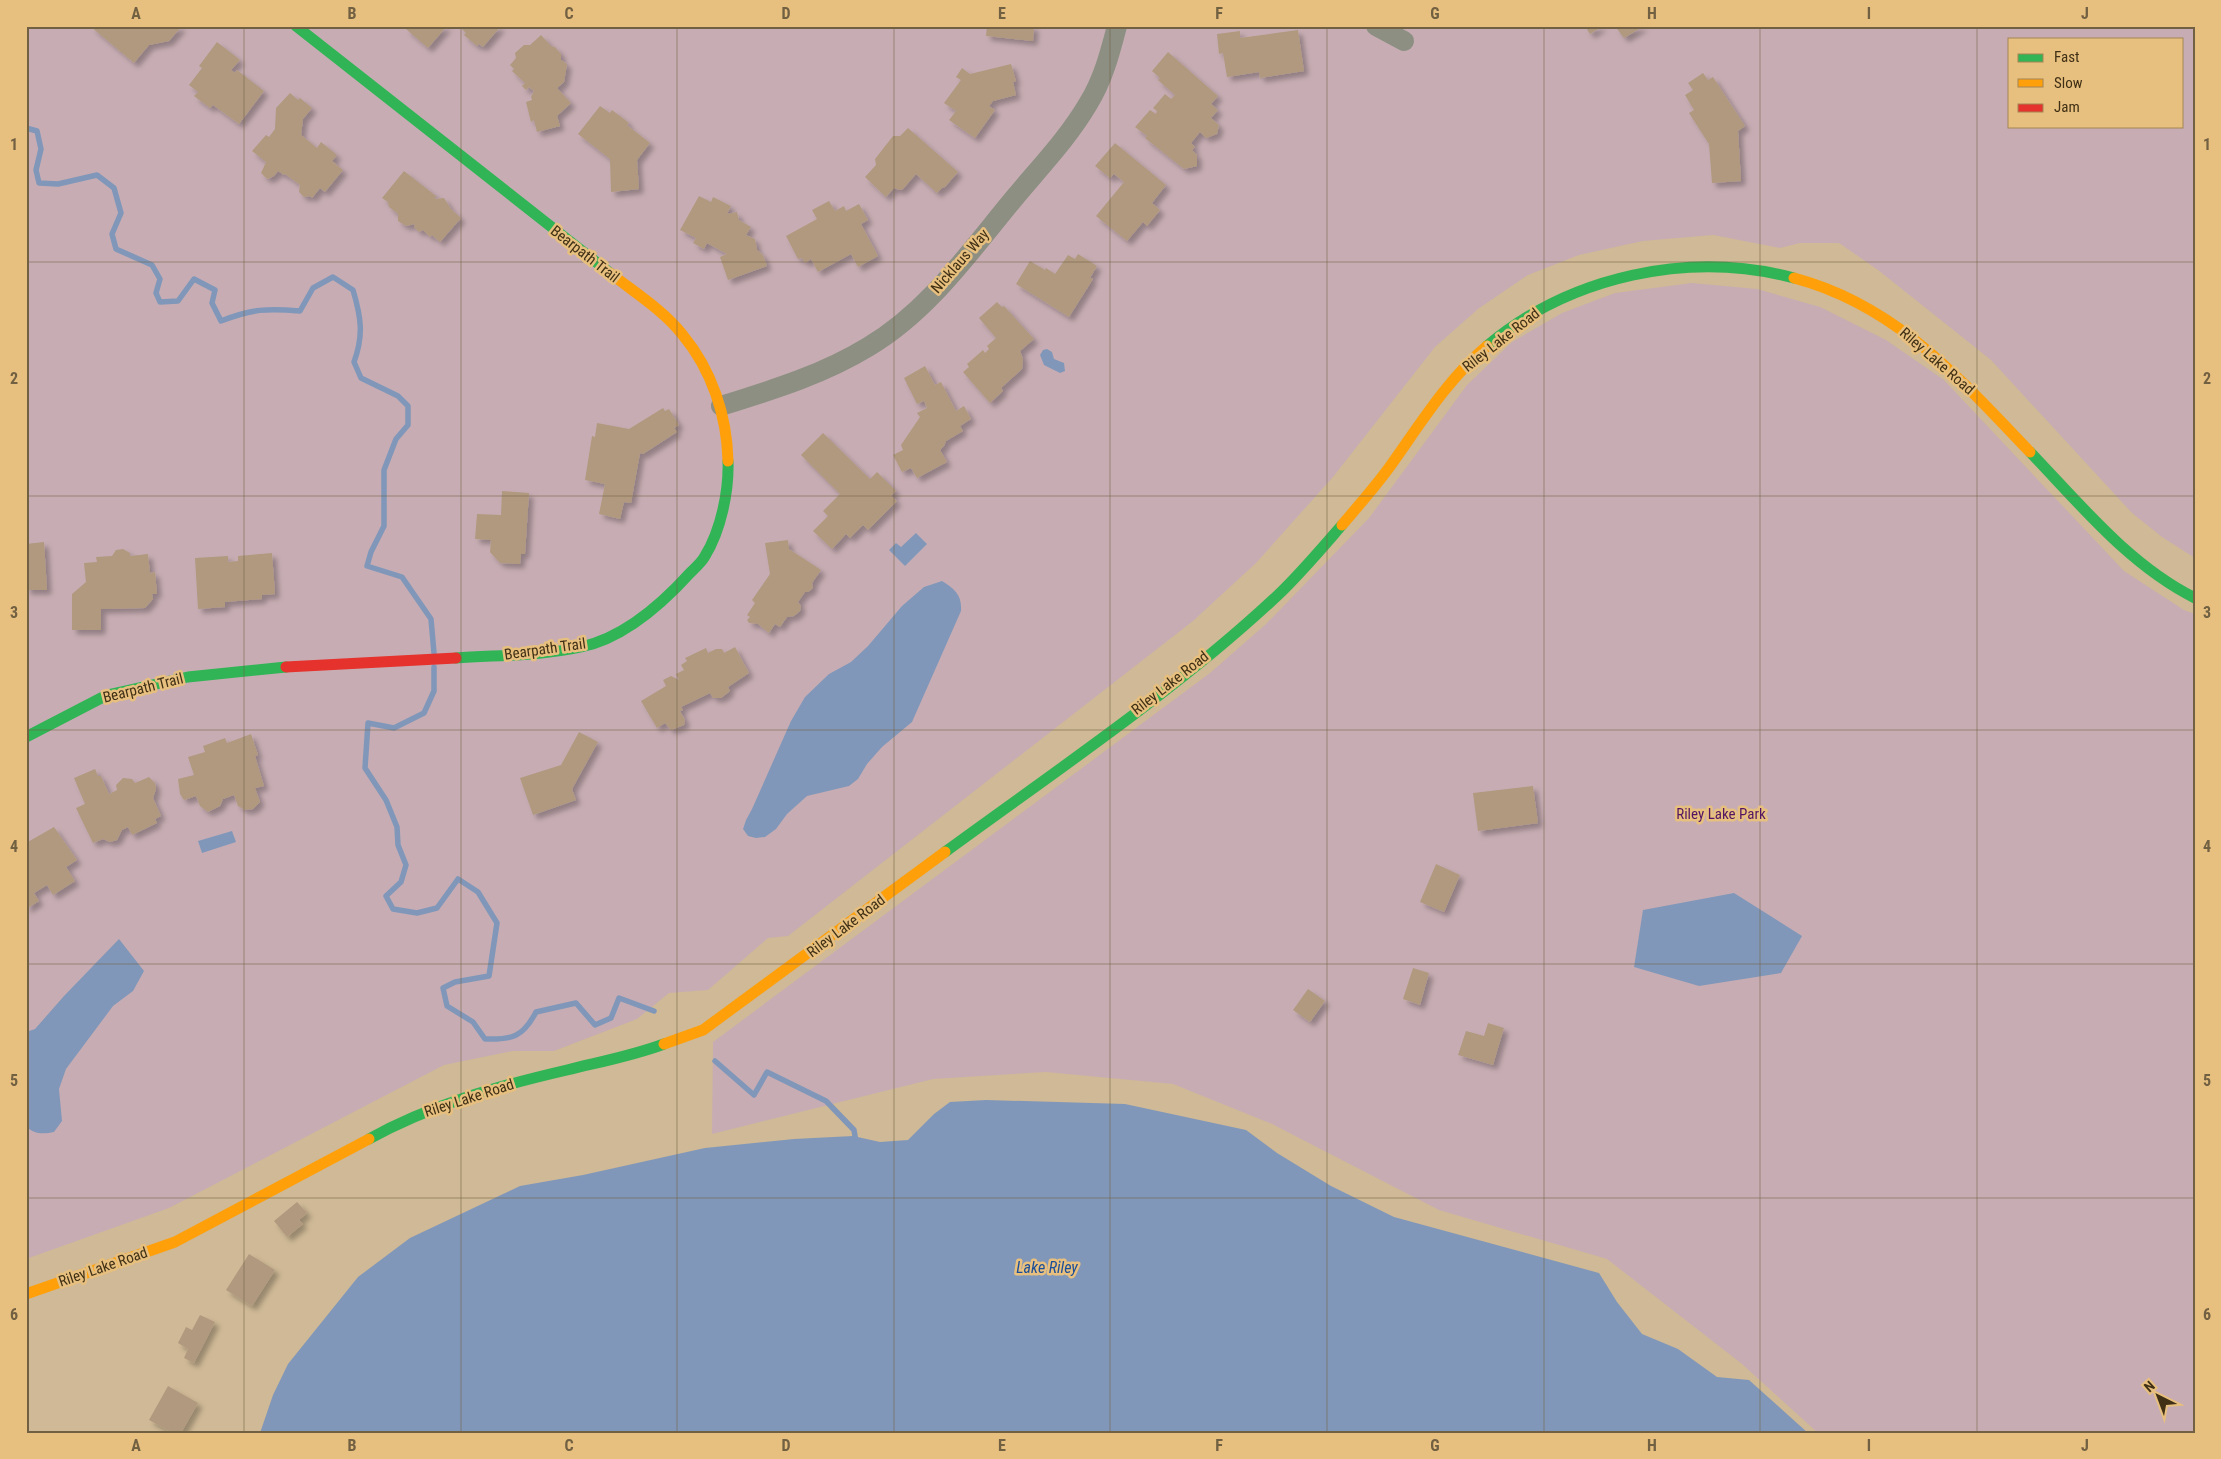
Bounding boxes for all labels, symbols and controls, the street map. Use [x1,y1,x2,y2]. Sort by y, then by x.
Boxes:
text: A [131,4,141,23]
text: B [348,4,357,23]
text: C [564,4,574,23]
text: D [781,4,791,23]
text: E [998,4,1006,23]
text: F [1215,4,1223,23]
text: G [1430,4,1440,23]
text: H [1647,4,1657,23]
text: I [1867,4,1871,23]
text: J [2081,4,2089,23]
legend [2008,38,2184,128]
text: Fast [2054,48,2079,66]
text: Slow [2054,74,2083,92]
text: Jam [2054,98,2080,116]
text: 1 [10,135,18,154]
text: 1 [2203,135,2211,154]
street label: Bearpath Trail [547,222,623,286]
street label: Nicklaus Way [927,225,993,297]
street label: Riley Lake Road [1459,304,1543,376]
street label: Riley Lake Road [1896,324,1978,398]
text: 2 [10,369,18,388]
text: 2 [2203,369,2211,388]
text: 3 [10,603,18,622]
text: 3 [2203,603,2211,622]
street label: Bearpath Trail [503,634,587,664]
street label: Riley Lake Road [1128,647,1212,719]
street label: Bearpath Trail [101,669,185,707]
park label: Riley Lake Park [1676,805,1766,823]
text: 4 [10,837,18,856]
text: 4 [2203,837,2211,856]
street label: Riley Lake Road [803,891,889,961]
text: 5 [10,1071,18,1090]
text: 5 [2203,1071,2211,1090]
street label: Riley Lake Road [422,1075,516,1121]
street label: Riley Lake Road [56,1243,150,1291]
water label: Lake Riley [1016,1258,1078,1277]
text: 6 [10,1305,18,1324]
text: 6 [2203,1305,2211,1324]
north arrow [2134,1372,2184,1422]
text: N [2141,1378,2158,1395]
text: A [131,1436,141,1455]
text: B [348,1436,357,1455]
text: C [564,1436,574,1455]
text: D [781,1436,791,1455]
text: E [998,1436,1006,1455]
text: F [1215,1436,1223,1455]
text: G [1430,1436,1440,1455]
text: H [1647,1436,1657,1455]
text: I [1867,1436,1871,1455]
text: J [2081,1436,2089,1455]

